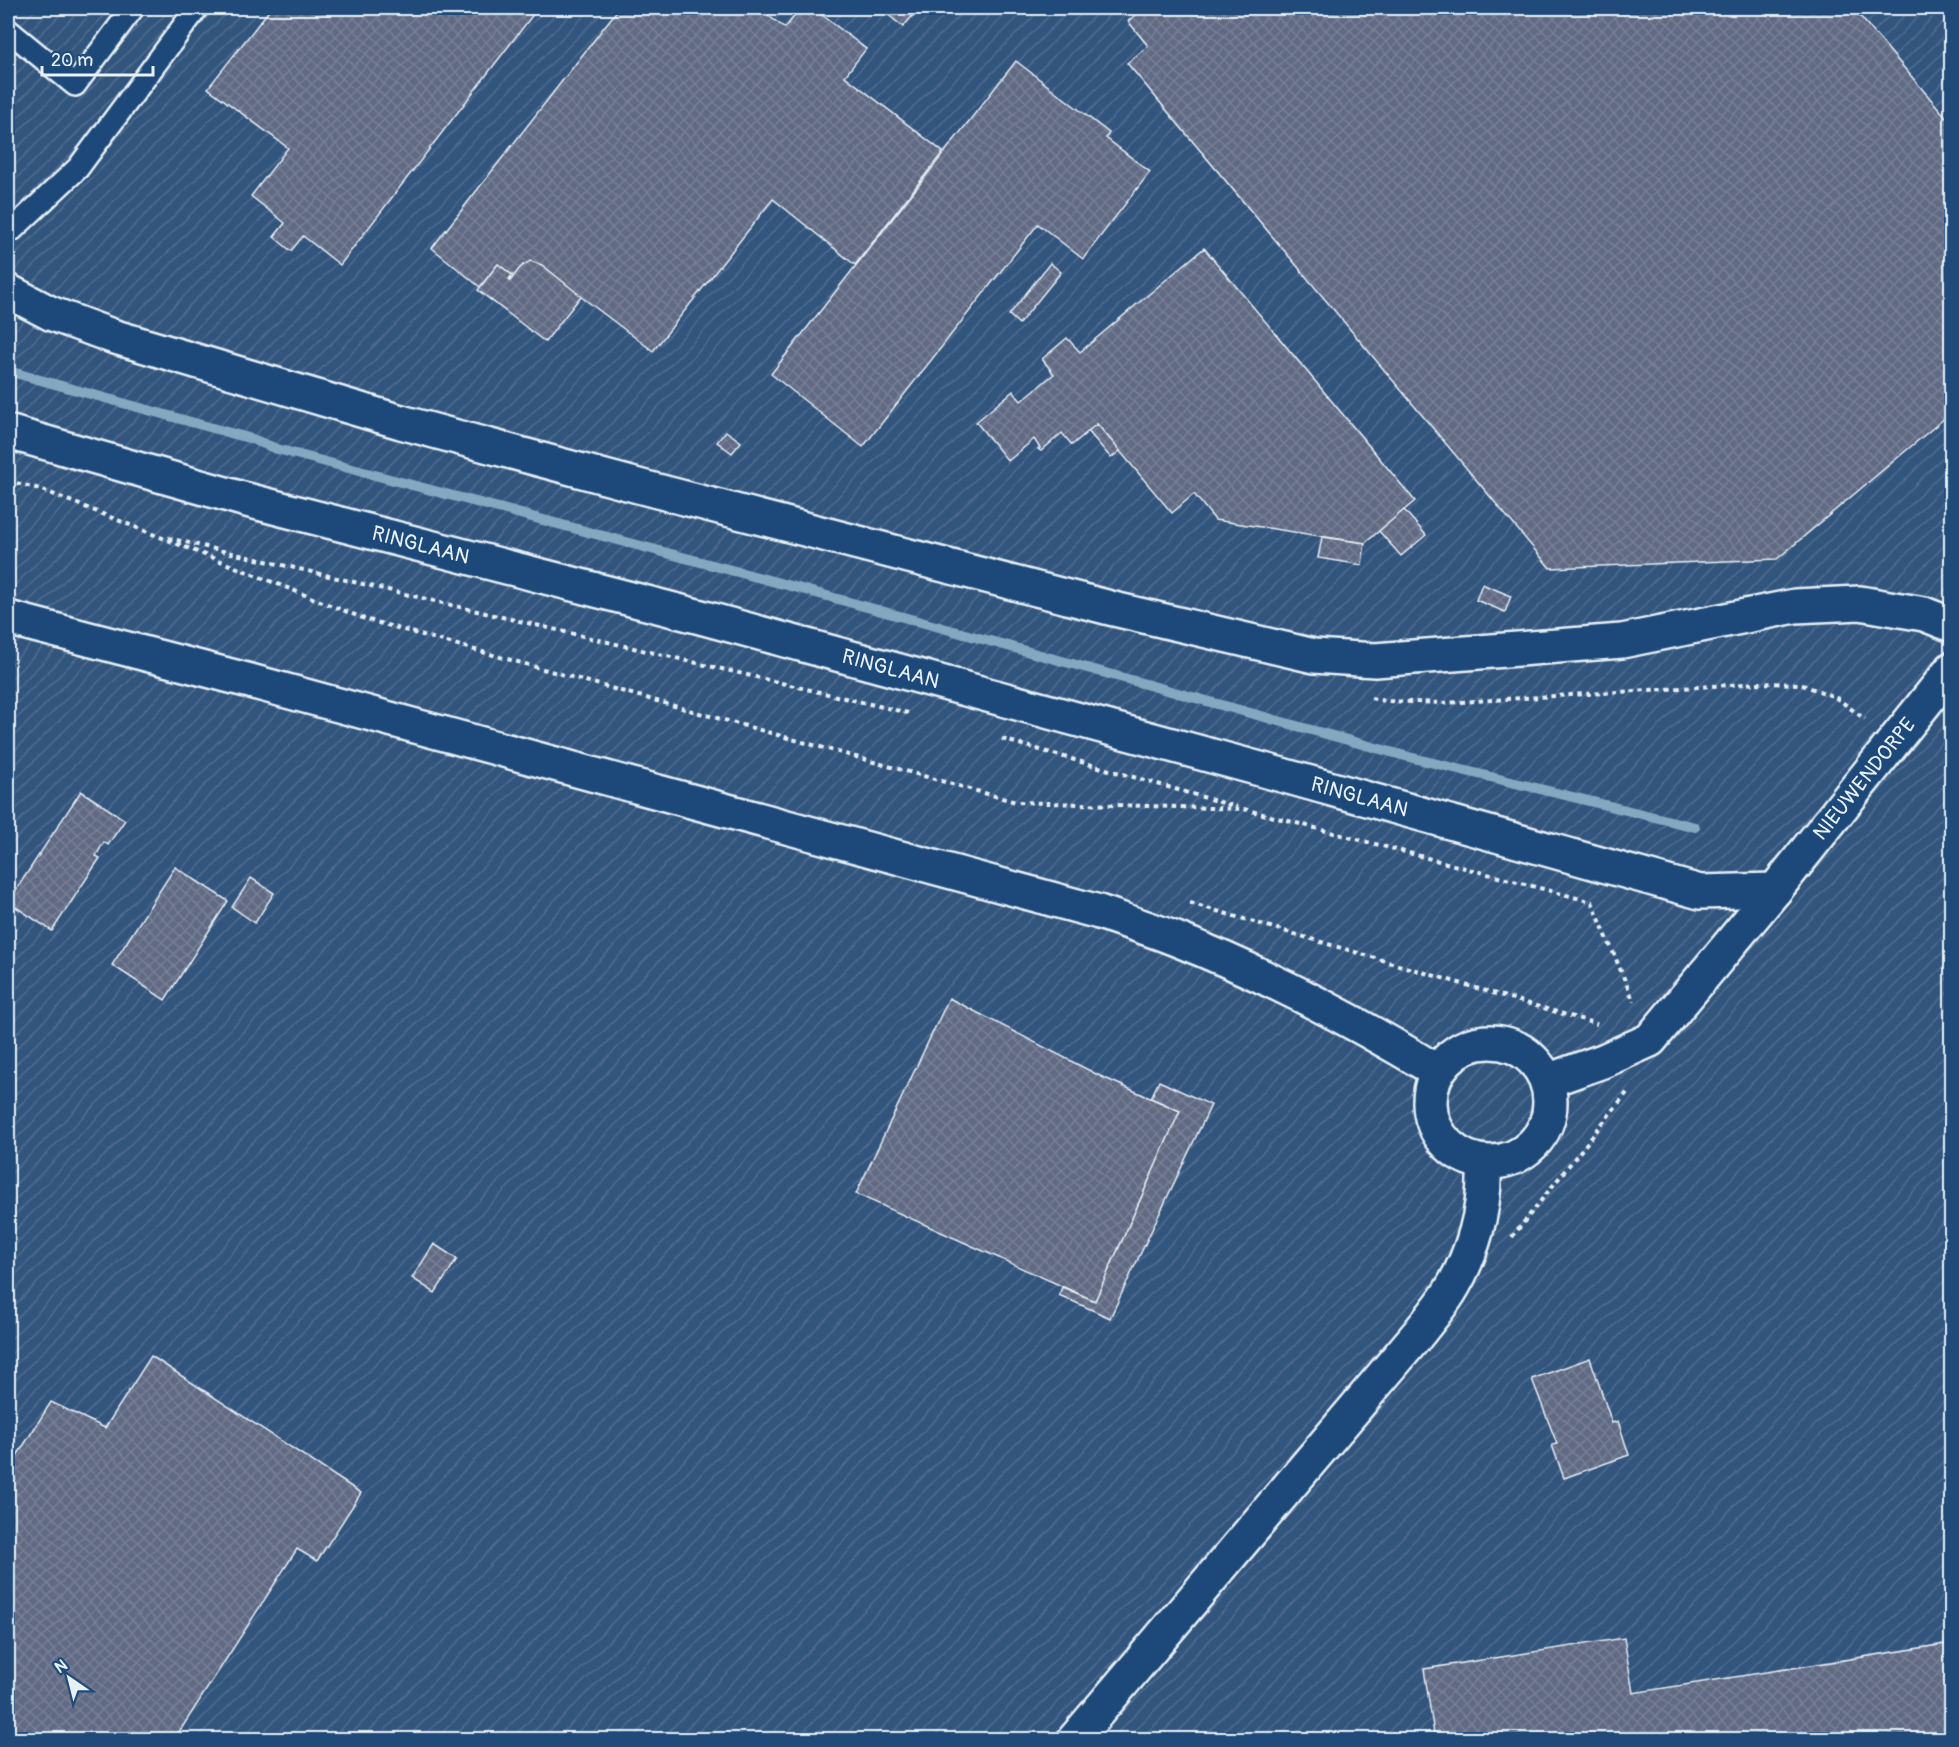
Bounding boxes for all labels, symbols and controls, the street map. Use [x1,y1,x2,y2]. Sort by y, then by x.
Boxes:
scale bar [42,39,153,77]
text: 20 m [51,49,93,72]
street label: RINGLAAN [369,519,472,570]
street label: RINGLAAN [839,643,942,695]
street label: NIEUWENDORPE [1807,712,1921,846]
street label: RINGLAAN [1308,770,1411,823]
north arrow [39,1648,99,1708]
text: N [51,1655,71,1678]

